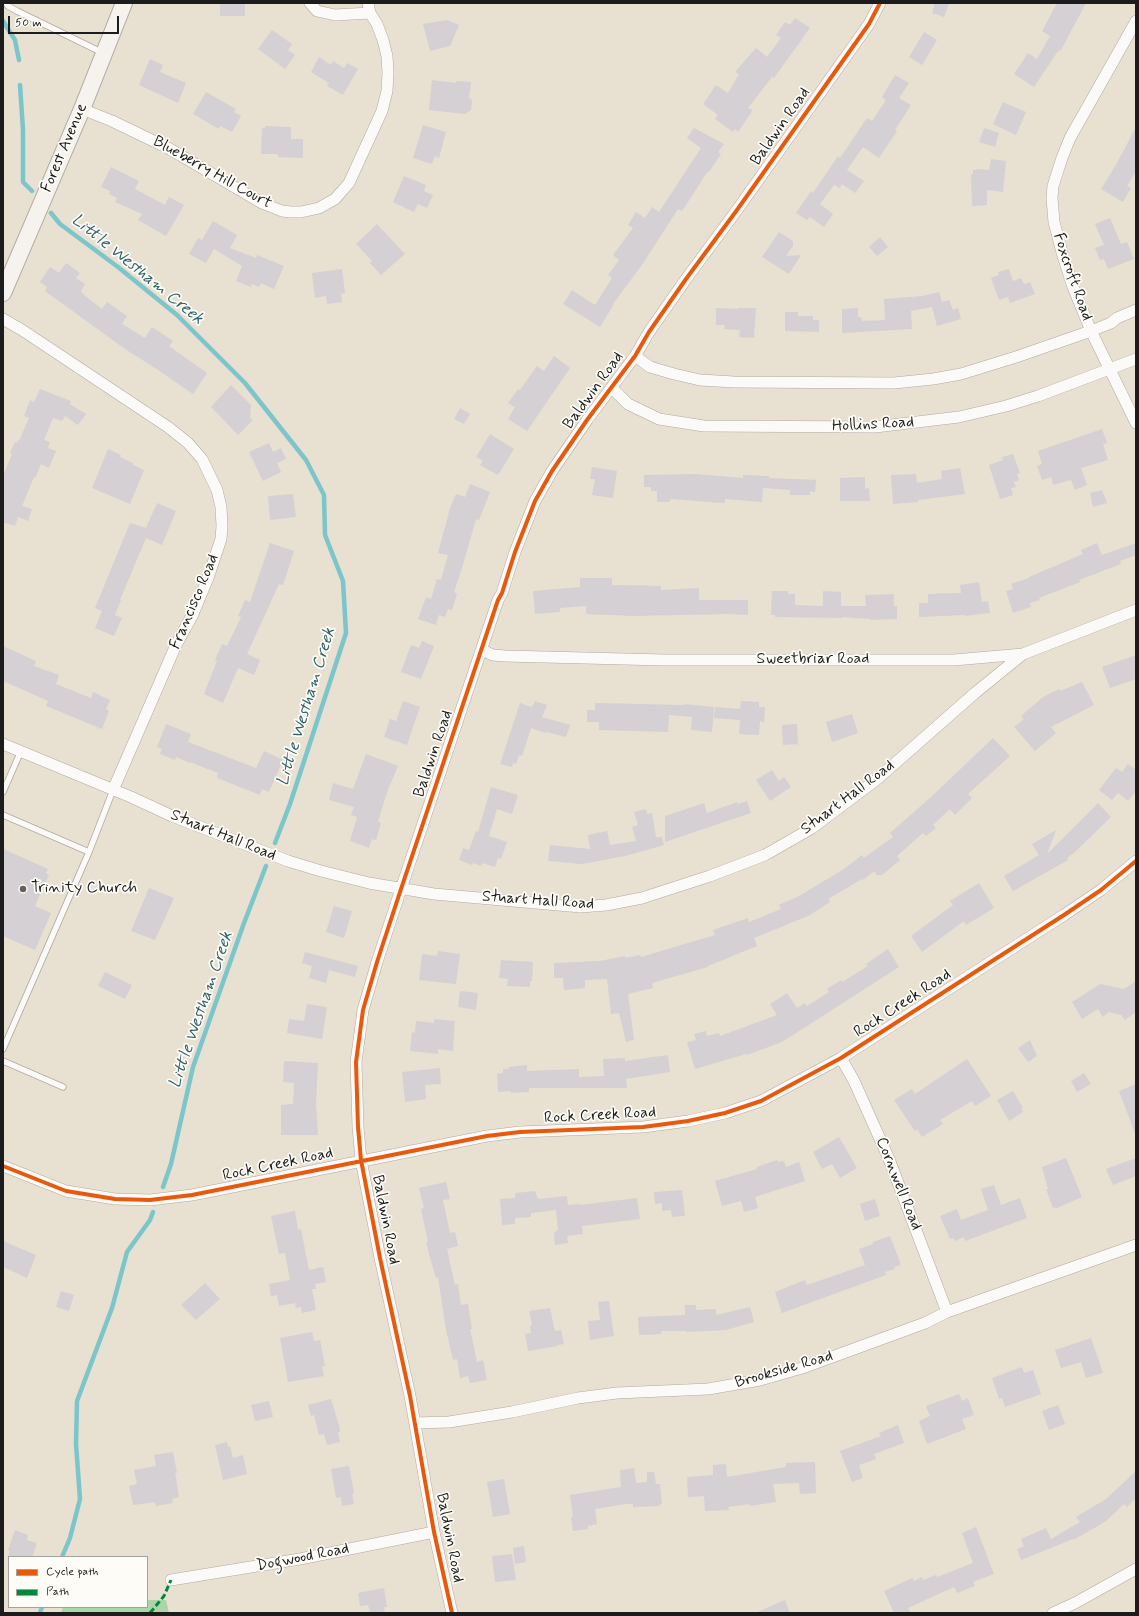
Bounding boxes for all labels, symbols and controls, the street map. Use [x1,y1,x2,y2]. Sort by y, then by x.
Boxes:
scale bar [10,8,121,34]
text: 50 m [15,15,42,31]
street label: Baldwin Road [747,84,815,170]
street label: Forest Avenue [38,101,92,195]
street label: Blueberry Hill Court [149,132,275,214]
water label: Little Westham Creek [67,210,207,330]
street label: Foxcroft Road [1048,230,1096,324]
street label: Baldwin Road [560,349,628,433]
street label: Hollins Road [832,413,914,437]
street label: Francisco Road [166,551,224,653]
water label: Little Westham Creek [273,625,341,789]
street label: Sweetbriar Road [757,650,869,670]
street label: Baldwin Road [410,708,458,800]
street label: Stuart Hall Road [797,757,899,839]
street label: Stuart Hall Road [167,806,279,866]
place label: Trinity Church [31,879,137,899]
marker: Trinity Church [18,884,28,894]
street label: Stuart Hall Road [481,888,595,914]
water label: Little Westham Creek [166,929,238,1091]
street label: Rock Creek Road [851,965,955,1043]
street label: Rock Creek Road [544,1103,656,1129]
street label: Cornwell Road [871,1135,925,1233]
street label: Rock Creek Road [221,1144,335,1186]
street label: Baldwin Road [367,1174,403,1266]
street label: Brookside Road [733,1347,835,1393]
street label: Baldwin Road [431,1492,467,1584]
street label: Dogwood Road [255,1540,351,1576]
legend [8,1556,148,1608]
text: Cycle path [46,1564,98,1580]
text: Path [46,1584,69,1600]

